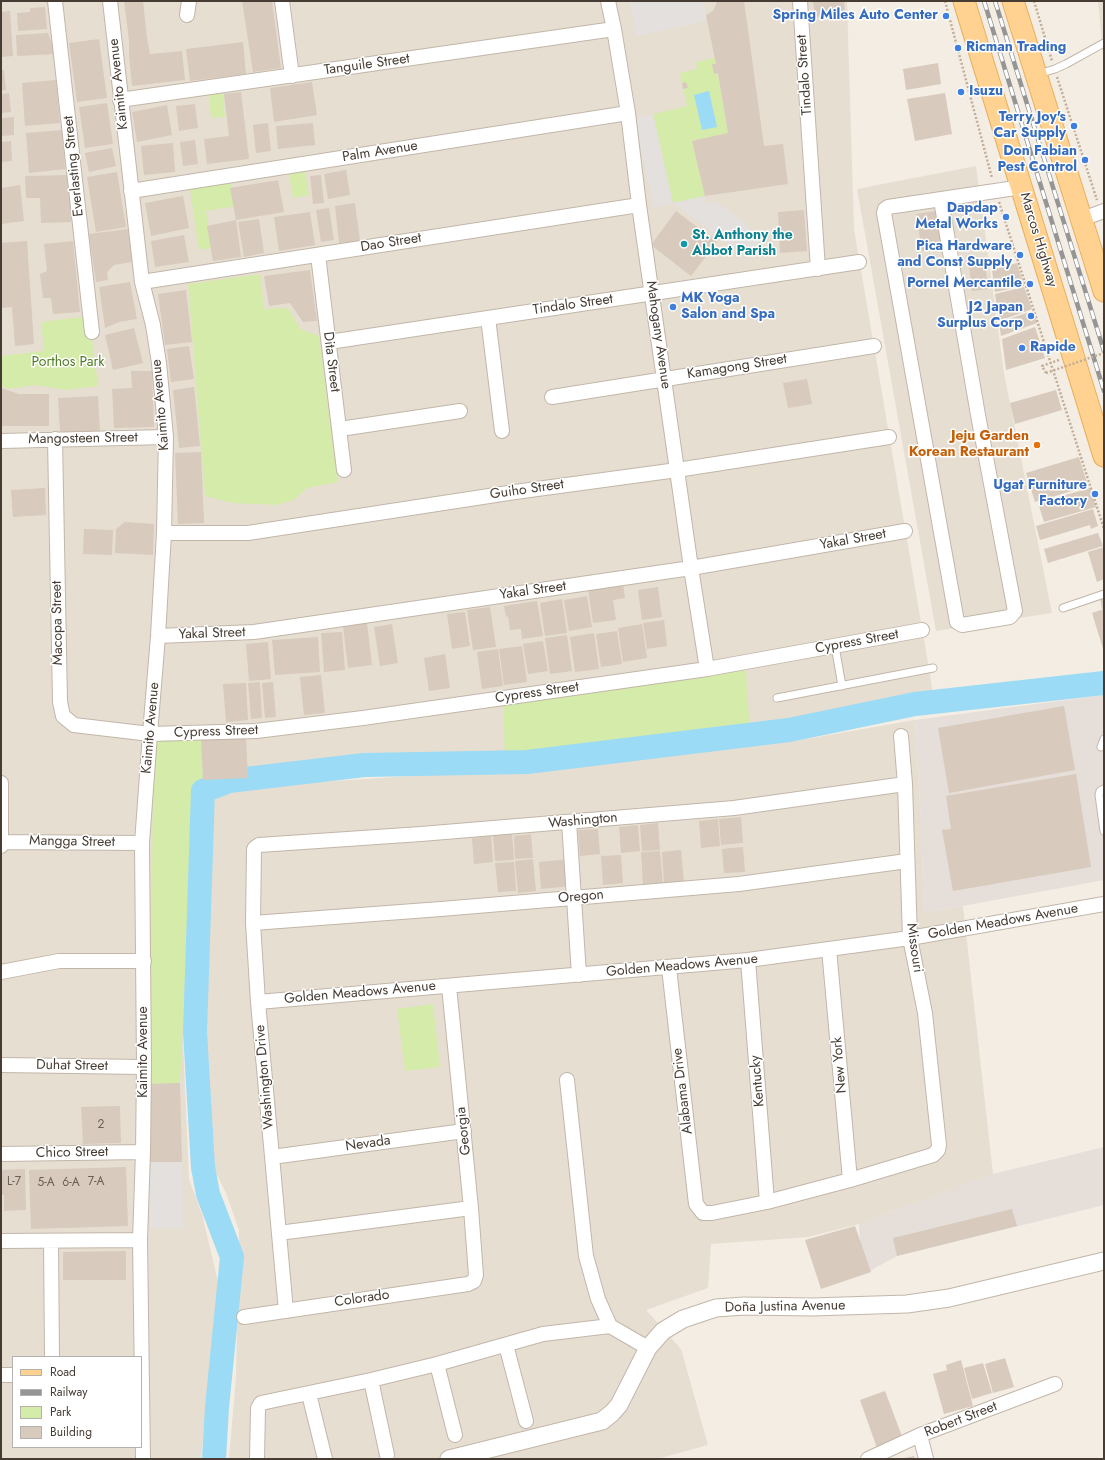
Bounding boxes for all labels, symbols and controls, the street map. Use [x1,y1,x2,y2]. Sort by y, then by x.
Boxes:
place label: Spring Miles Auto Center [772,8,938,24]
marker: Spring Miles Auto Center [941,11,951,21]
street label: Tindalo Street [794,34,816,116]
street label: Kaimito Avenue [106,38,132,130]
place label: Ricman Trading [966,40,1066,56]
marker: Ricman Trading [953,43,963,53]
street label: Tanguile Street [323,51,411,79]
place label: Isuzu [969,84,1003,100]
marker: Isuzu [956,87,966,97]
place label: Terry Joy's Car Supply [994,110,1066,142]
street label: Everlasting Street [60,115,88,217]
marker: Terry Joy's Car Supply [1069,121,1079,131]
street label: Palm Avenue [341,138,419,166]
place label: Don Fabian Pest Control [997,144,1077,176]
marker: Don Fabian Pest Control [1080,155,1090,165]
street label: Marcos Highway [1016,191,1060,289]
place label: Dapdap Metal Works [915,201,998,234]
marker: Dapdap Metal Works [1001,212,1011,222]
place label: St. Anthony the Abbot Parish [692,228,793,260]
street label: Dao Street [359,230,423,256]
marker: St. Anthony the Abbot Parish [679,239,689,249]
place label: Pica Hardware and Const Supply [897,239,1012,272]
marker: Pica Hardware and Const Supply [1015,250,1025,260]
place label: Pornel Mercantile [907,276,1022,292]
marker: Pornel Mercantile [1025,279,1035,289]
street label: Mahogany Avenue [642,280,674,390]
street label: Tindalo Street [532,291,614,319]
place label: MK Yoga Salon and Spa [681,291,775,324]
place label: J2 Japan Surplus Corp [937,300,1023,332]
marker: MK Yoga Salon and Spa [668,302,678,312]
marker: J2 Japan Surplus Corp [1026,311,1036,321]
street label: Dita Street [319,331,343,393]
place label: Rapide [1030,340,1076,356]
marker: Rapide [1017,343,1027,353]
street label: Kamagong Street [686,351,788,383]
park label: Porthos Park [32,355,104,371]
street label: Kaimito Avenue [149,359,173,451]
place label: Jeju Garden Korean Restaurant [909,429,1029,462]
street label: Mangosteen Street [28,430,138,448]
marker: Jeju Garden Korean Restaurant [1032,440,1042,450]
street label: Guiho Street [489,477,565,503]
place label: Ugat Furniture Factory [993,478,1087,510]
marker: Ugat Furniture Factory [1090,489,1100,499]
street label: Yakal Street [819,526,887,554]
street label: Yakal Street [499,578,567,604]
street label: Macopa Street [49,580,67,666]
street label: Yakal Street [178,624,246,644]
street label: Cypress Street [814,626,900,658]
street label: Cypress Street [494,679,580,707]
street label: Kaimito Avenue [139,682,163,774]
street label: Cypress Street [174,722,258,742]
street label: Washington [548,810,618,832]
street label: Mangga Street [29,833,115,851]
street label: Oregon [557,887,605,907]
street label: Golden Meadows Avenue [927,901,1079,943]
street label: Missouri [902,922,926,974]
street label: Golden Meadows Avenue [605,951,759,981]
street label: Golden Meadows Avenue [283,978,437,1008]
street label: Kaimito Avenue [136,1006,152,1098]
street label: Washington Drive [252,1024,278,1130]
street label: New York [829,1036,851,1094]
street label: Alabama Drive [669,1047,697,1135]
street label: Kentucky [747,1054,769,1108]
street label: Duhat Street [36,1057,108,1075]
street label: Georgia [453,1106,475,1156]
house number: 2 [98,1118,104,1132]
street label: Nevada [344,1133,392,1155]
street label: Chico Street [36,1144,108,1162]
house number: L-7 [7,1175,21,1189]
house number: 7-A [88,1175,104,1189]
house number: 5-A [37,1176,55,1190]
house number: 6-A [62,1176,80,1190]
street label: Colorado [333,1287,391,1311]
street label: Doña Justina Avenue [725,1298,845,1316]
legend [12,1356,142,1448]
text: Road [50,1363,76,1381]
text: Railway [50,1383,88,1401]
street label: Robert Street [922,1398,1000,1442]
text: Park [50,1403,71,1421]
text: Building [50,1423,92,1441]

